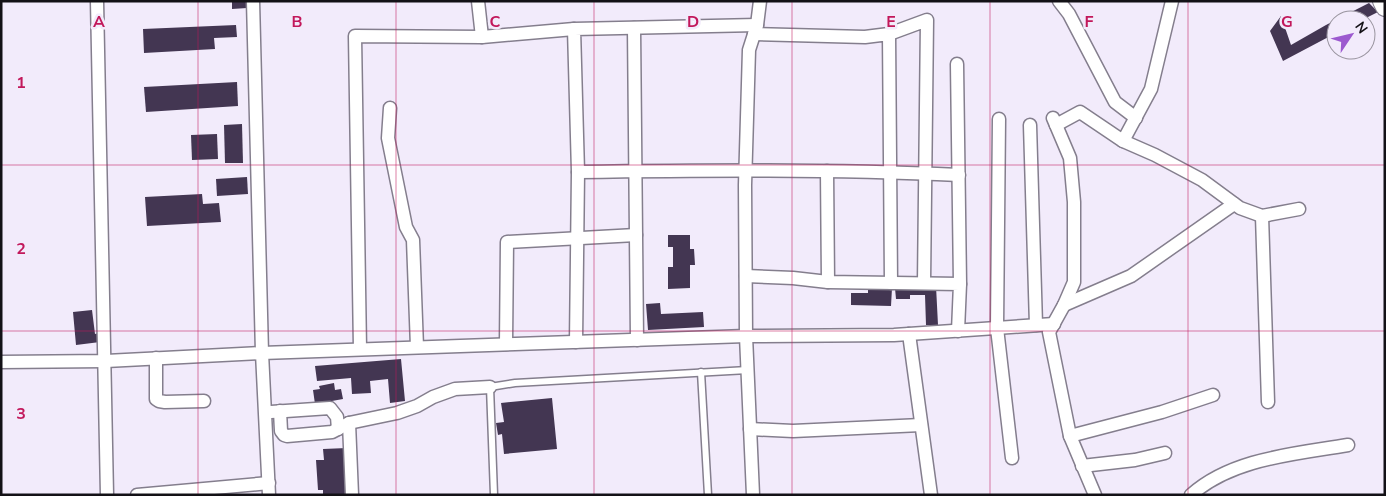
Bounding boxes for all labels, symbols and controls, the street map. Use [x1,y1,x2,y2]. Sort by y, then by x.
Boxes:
north arrow [1326,10,1376,60]
text: A [93,11,105,33]
text: B [291,11,303,33]
text: C [490,11,501,33]
text: D [687,11,699,33]
text: E [886,11,896,33]
text: F [1085,11,1094,33]
text: G [1281,11,1293,33]
text: N [1350,18,1372,38]
text: 1 [16,72,26,94]
text: 2 [16,238,26,260]
text: 3 [16,403,26,425]

